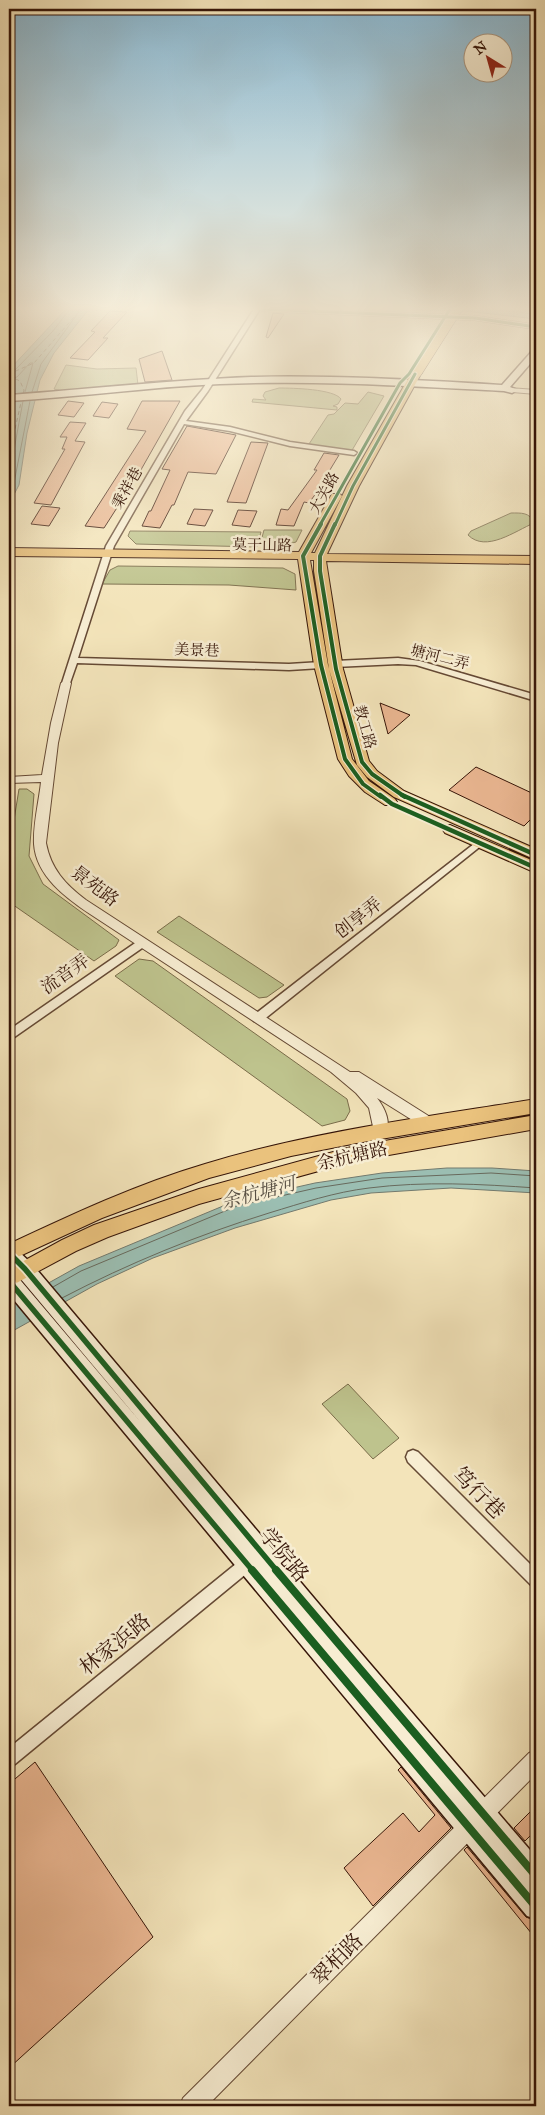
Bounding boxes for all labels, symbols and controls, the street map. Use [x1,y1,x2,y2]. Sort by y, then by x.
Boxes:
north arrow [462,32,512,82]
text: N [471,38,490,58]
street label: 秉祥巷 [108,464,146,512]
street label: 大关路 [305,469,343,517]
street label: 莫干山路 [232,535,292,555]
street label: 美景巷 [174,640,220,660]
street label: 塘河二弄 [409,641,471,673]
street label: 教工路 [350,703,380,751]
street label: 景苑路 [67,861,123,911]
street label: 创享弄 [330,893,386,943]
street label: 流音弄 [37,950,93,998]
street label: 余杭塘路 [314,1137,390,1175]
water label: 余杭塘河 [218,1171,301,1213]
street label: 笃行巷 [448,1462,510,1524]
street label: 学院路 [254,1523,314,1587]
street label: 林家浜路 [74,1607,156,1681]
street label: 翠柏路 [306,1928,368,1990]

